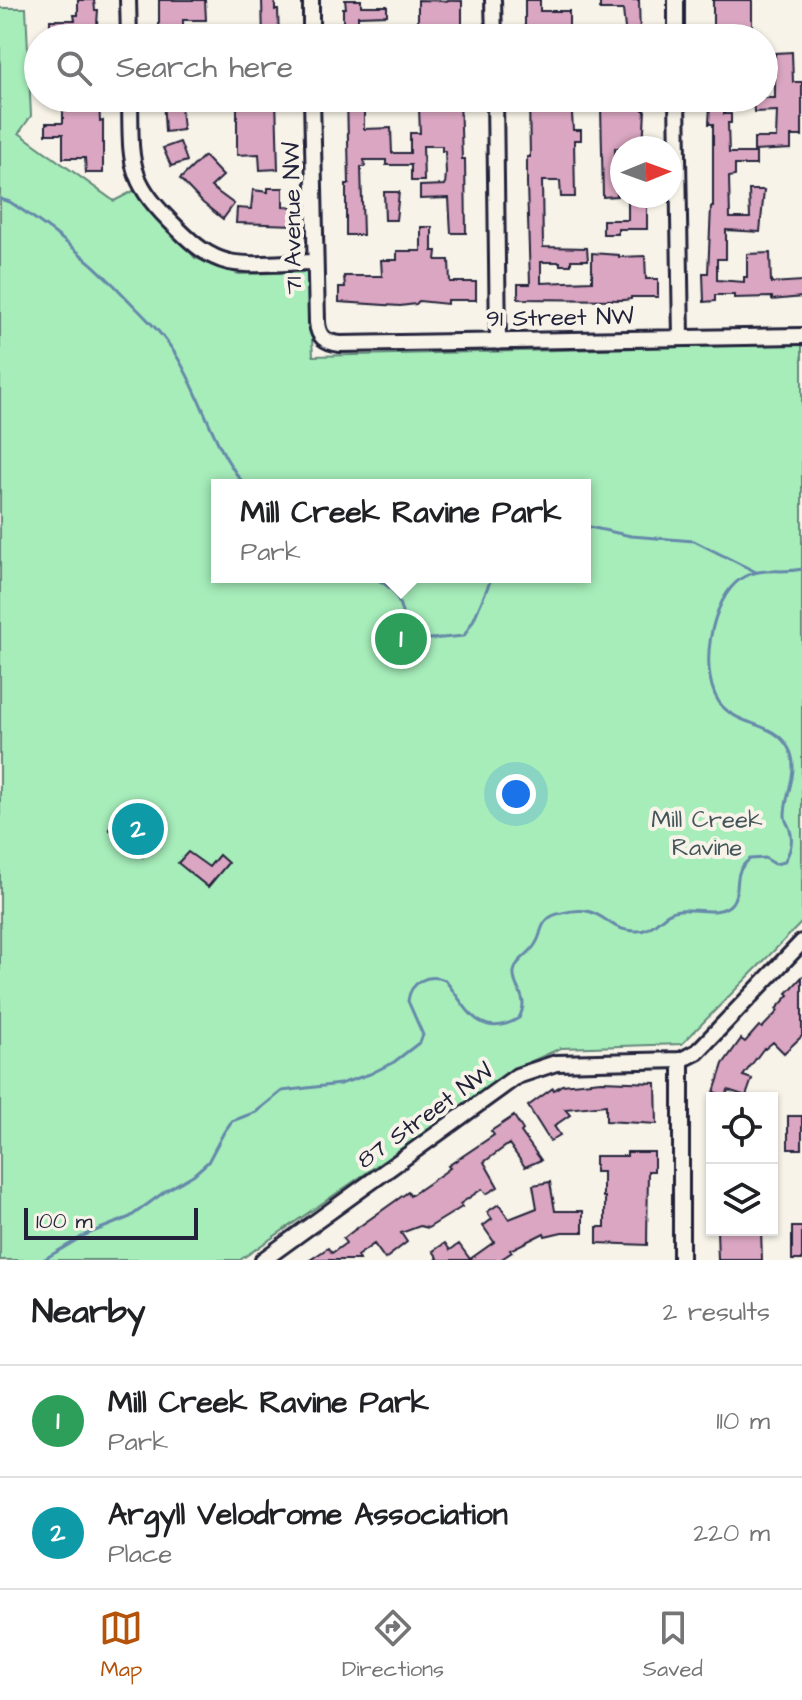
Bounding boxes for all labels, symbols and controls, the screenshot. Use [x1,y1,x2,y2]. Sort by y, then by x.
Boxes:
search box [24,24,778,112]
icon: search [52,46,96,90]
text: Search here [116,47,293,89]
north arrow [610,136,682,208]
street label: 71 Avenue NW [275,141,311,295]
street label: 91 Street NW [486,300,635,336]
popup [211,479,591,583]
text: Mill Creek Ravine Park [241,492,561,534]
text: Park [241,534,301,570]
pin: 1 [375,609,427,669]
your location [496,774,536,814]
pin: 2 [112,799,164,859]
park label: Mill Creek Ravine [651,803,763,865]
street label: 87 Street NW [350,1055,501,1177]
map controls [706,1092,778,1236]
button: locate [706,1092,778,1164]
button: layers [706,1164,778,1236]
scale bar [24,1204,198,1240]
text: 100 m [36,1206,93,1237]
text: Nearby [32,1288,146,1336]
text: 2 results [662,1294,770,1330]
text: Mill Creek Ravine Park [108,1382,429,1424]
text: 1 [56,1403,60,1439]
text: 110 m [716,1403,770,1439]
text: Park [108,1424,168,1460]
text: Argyll Velodrome Association [108,1494,508,1536]
text: 2 [51,1515,65,1551]
text: 220 m [693,1515,770,1551]
text: Place [108,1536,172,1572]
tab: Map [99,1606,143,1685]
tab: Directions [342,1606,444,1685]
tab: Saved [643,1606,703,1685]

